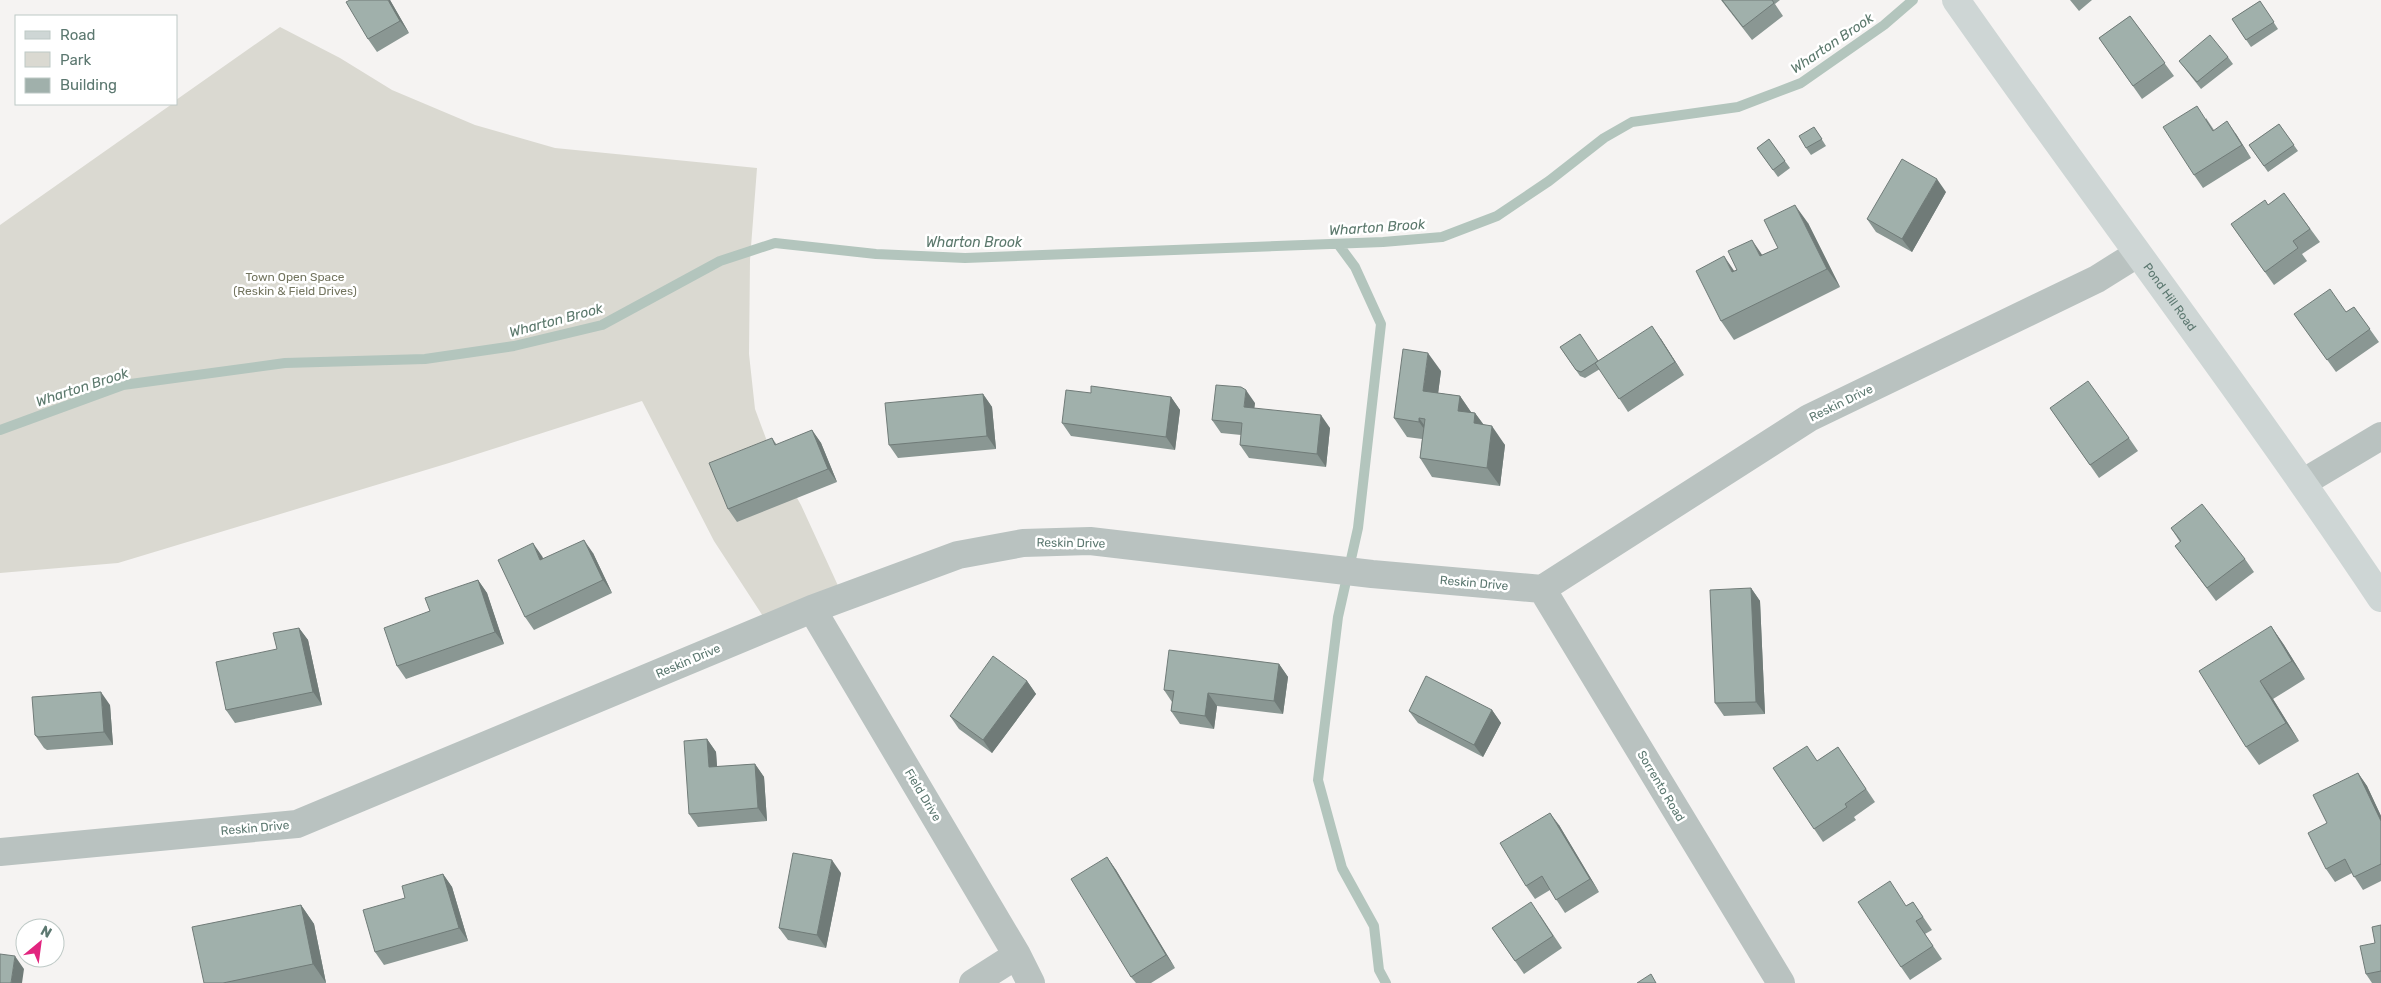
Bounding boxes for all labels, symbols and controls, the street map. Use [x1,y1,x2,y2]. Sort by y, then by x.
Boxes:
water label: Wharton Brook [1788,9,1878,77]
legend [15,15,178,105]
text: Road [60,26,96,44]
text: Park [60,51,91,69]
text: Building [60,76,117,94]
water label: Wharton Brook [1328,216,1426,239]
water label: Wharton Brook [926,234,1023,251]
street label: Pond Hill Road [2140,260,2199,334]
park label: Town Open Space (Reskin & Field Drives) [233,270,357,298]
water label: Wharton Brook [507,300,606,341]
water label: Wharton Brook [34,364,131,410]
street label: Reskin Drive [1807,382,1875,424]
street label: Reskin Drive [1036,535,1106,551]
street label: Reskin Drive [1439,573,1509,593]
street label: Reskin Drive [654,641,723,681]
street label: Sorrento Road [1634,748,1688,824]
street label: Field Drive [902,766,944,824]
street label: Reskin Drive [220,818,290,838]
north arrow [15,918,65,968]
text: N [38,922,55,942]

